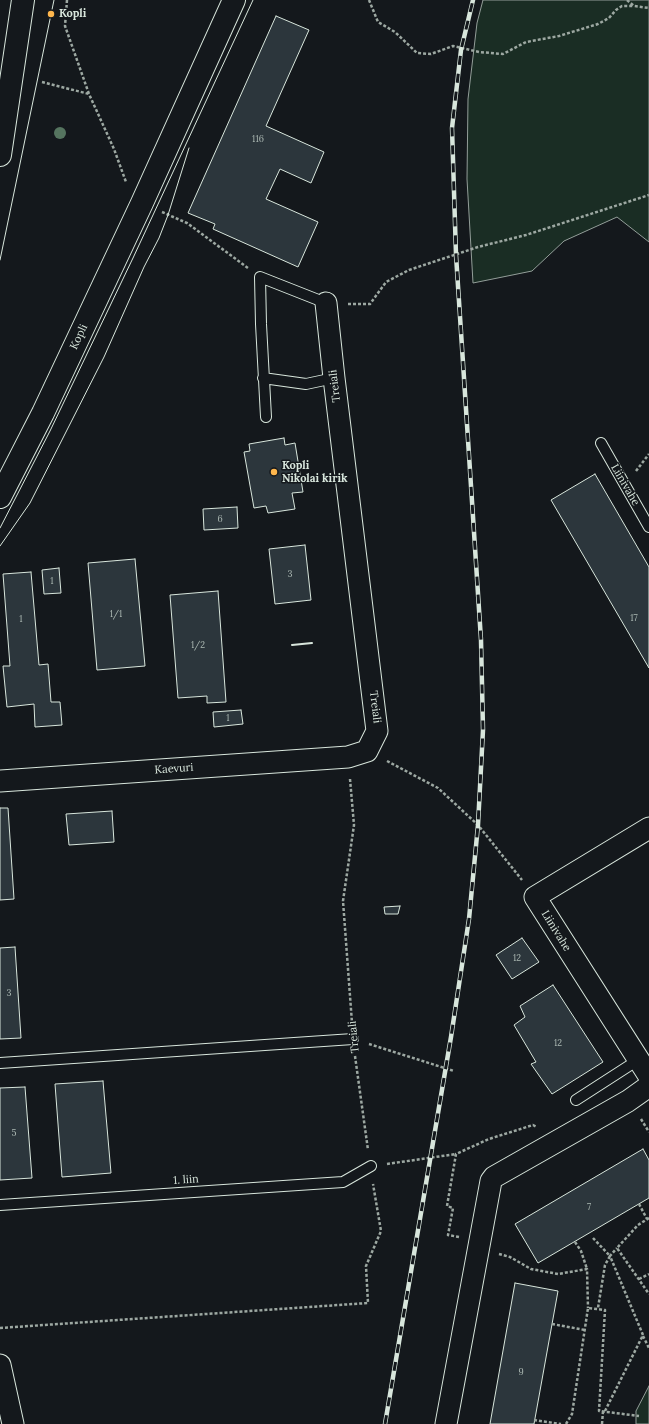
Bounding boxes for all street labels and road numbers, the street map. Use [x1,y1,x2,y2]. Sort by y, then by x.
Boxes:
street label: Kopli [67,322,91,352]
street label: Treiali [326,369,344,403]
street label: Liinivahe [608,462,642,508]
street label: Treiali [366,690,384,724]
street label: Kaevuri [154,761,194,777]
street label: Liinivahe [538,908,574,954]
street label: Treiali [346,1020,362,1054]
street label: 1. liin [173,1173,199,1187]

